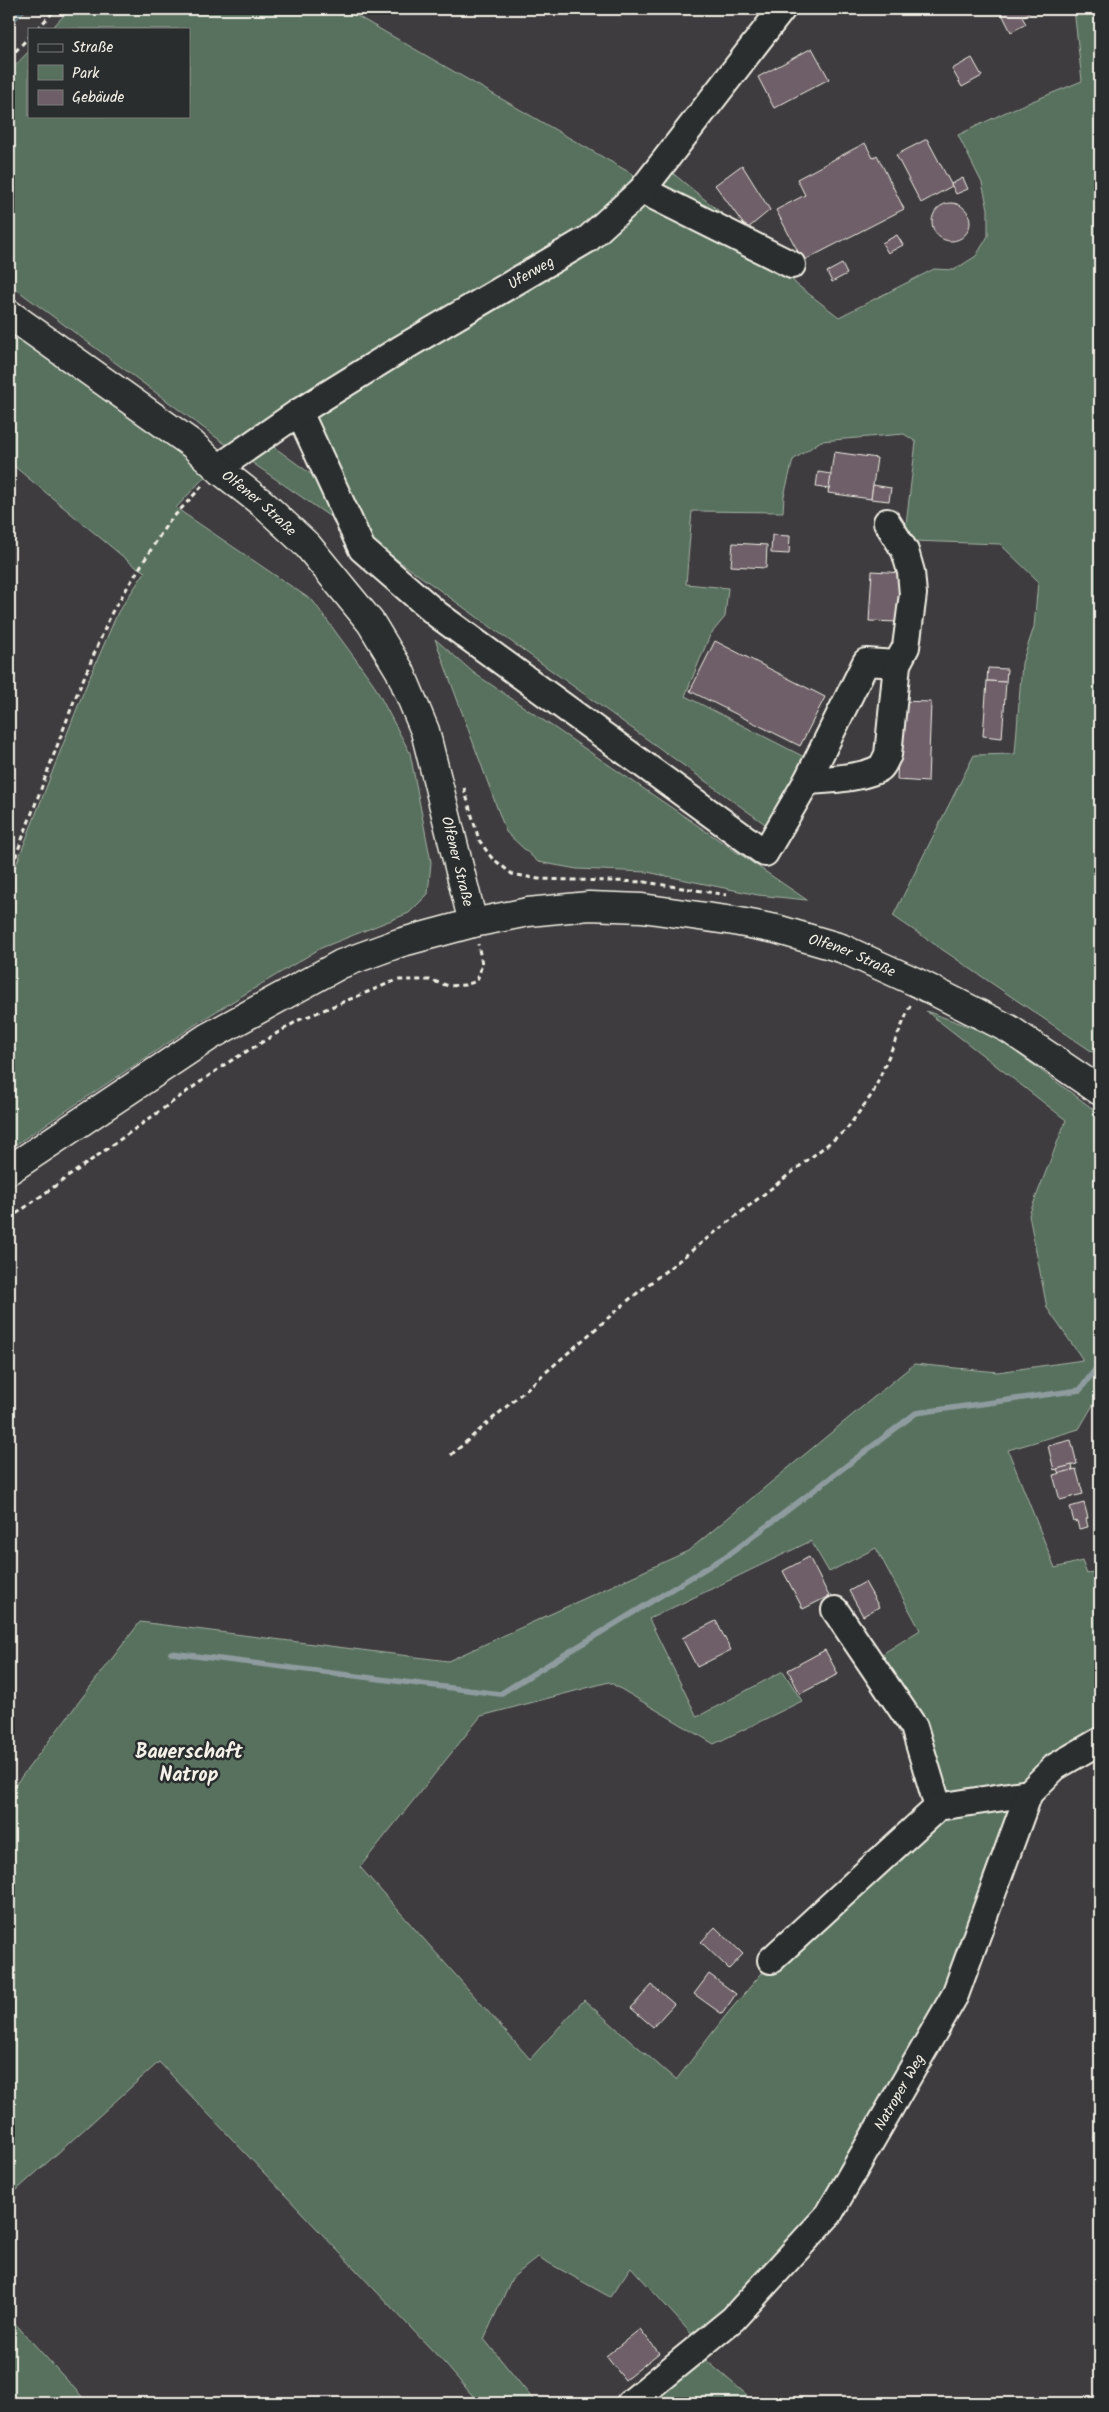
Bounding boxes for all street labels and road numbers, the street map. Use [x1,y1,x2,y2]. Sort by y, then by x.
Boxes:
street label: Uferweg [504,250,559,297]
street label: Olfener Straße [216,465,302,543]
street label: Olfener Straße [434,814,480,910]
street label: Olfener Straße [805,928,899,984]
street label: Natroper Weg [868,2049,932,2135]

